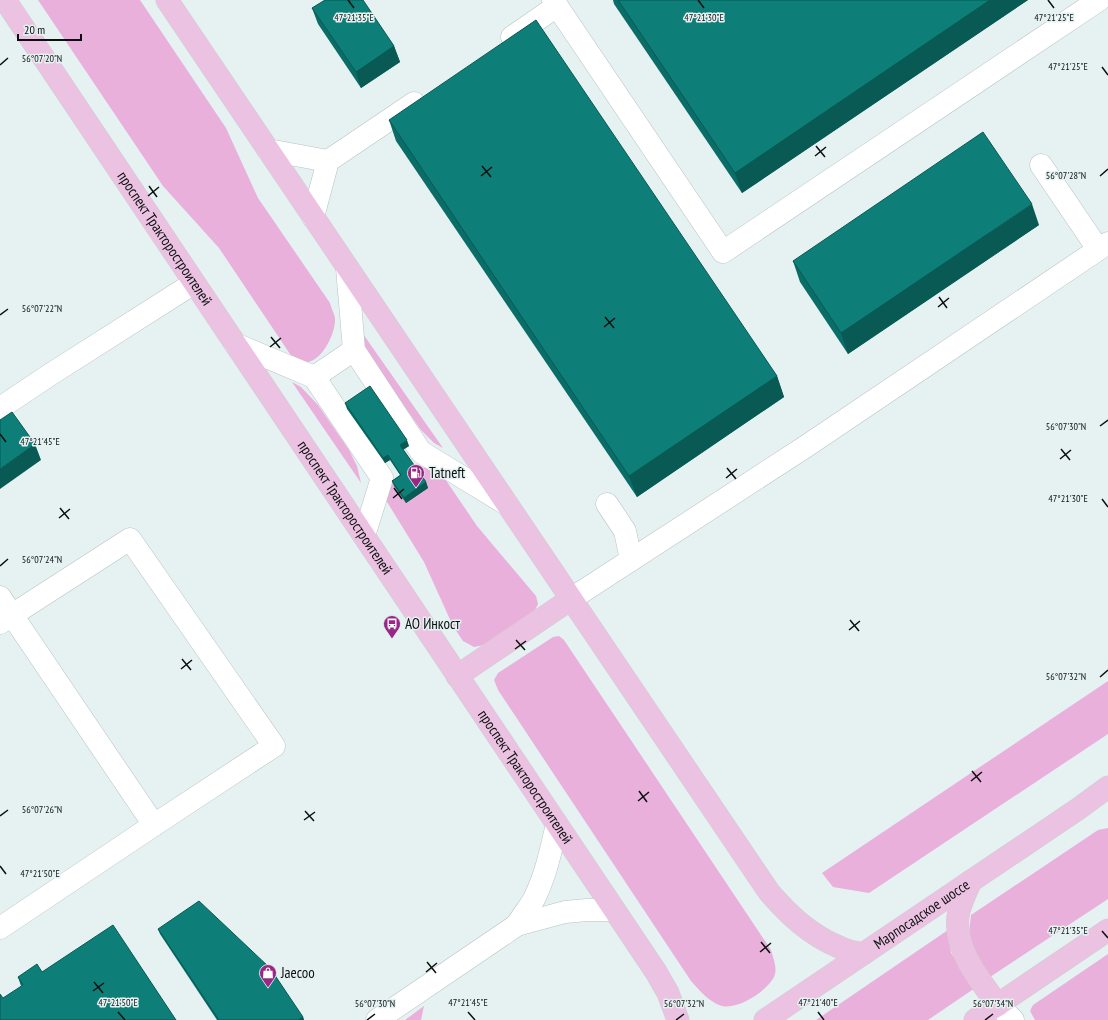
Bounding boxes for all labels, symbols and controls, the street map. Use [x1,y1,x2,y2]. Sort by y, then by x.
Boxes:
text: 47°21'35"E [334,11,374,24]
text: 47°21'30"E [684,11,724,24]
text: 47°21'25"E [1034,11,1074,24]
scale bar [18,16,81,42]
text: 20 m [24,22,45,37]
text: 56°07'20"N [22,52,62,65]
text: 47°21'25"E [1048,60,1088,73]
street label: проспект Тракторостроителей [113,167,217,309]
text: 56°07'28"N [1046,169,1086,182]
text: 56°07'22"N [22,302,62,315]
text: 56°07'30"N [1046,420,1086,433]
text: 47°21'45"E [20,435,60,448]
street label: проспект Тракторостроителей [294,437,397,578]
fuel station icon: Tatneft [406,463,426,488]
place label: Tatneft [429,463,465,482]
text: 47°21'30"E [1048,492,1088,505]
text: 56°07'24"N [22,553,62,566]
bus stop icon: АО Инкост [382,614,402,639]
place label: АО Инкост [405,614,460,633]
text: 56°07'32"N [1046,670,1086,683]
street label: проспект Тракторостроителей [474,706,577,847]
text: 56°07'26"N [22,803,62,816]
text: 47°21'50"E [20,867,60,880]
street label: Марпосадское шоссе [870,875,973,953]
text: 47°21'35"E [1048,924,1088,937]
shop icon: Jaecoo [258,963,278,988]
place label: Jaecoo [280,963,315,982]
text: 47°21'50"E [98,996,138,1009]
text: 47°21'45"E [448,996,488,1009]
text: 47°21'40"E [798,996,838,1009]
text: 56°07'30"N [355,997,395,1010]
text: 56°07'32"N [664,997,704,1010]
text: 56°07'34"N [973,997,1013,1010]

